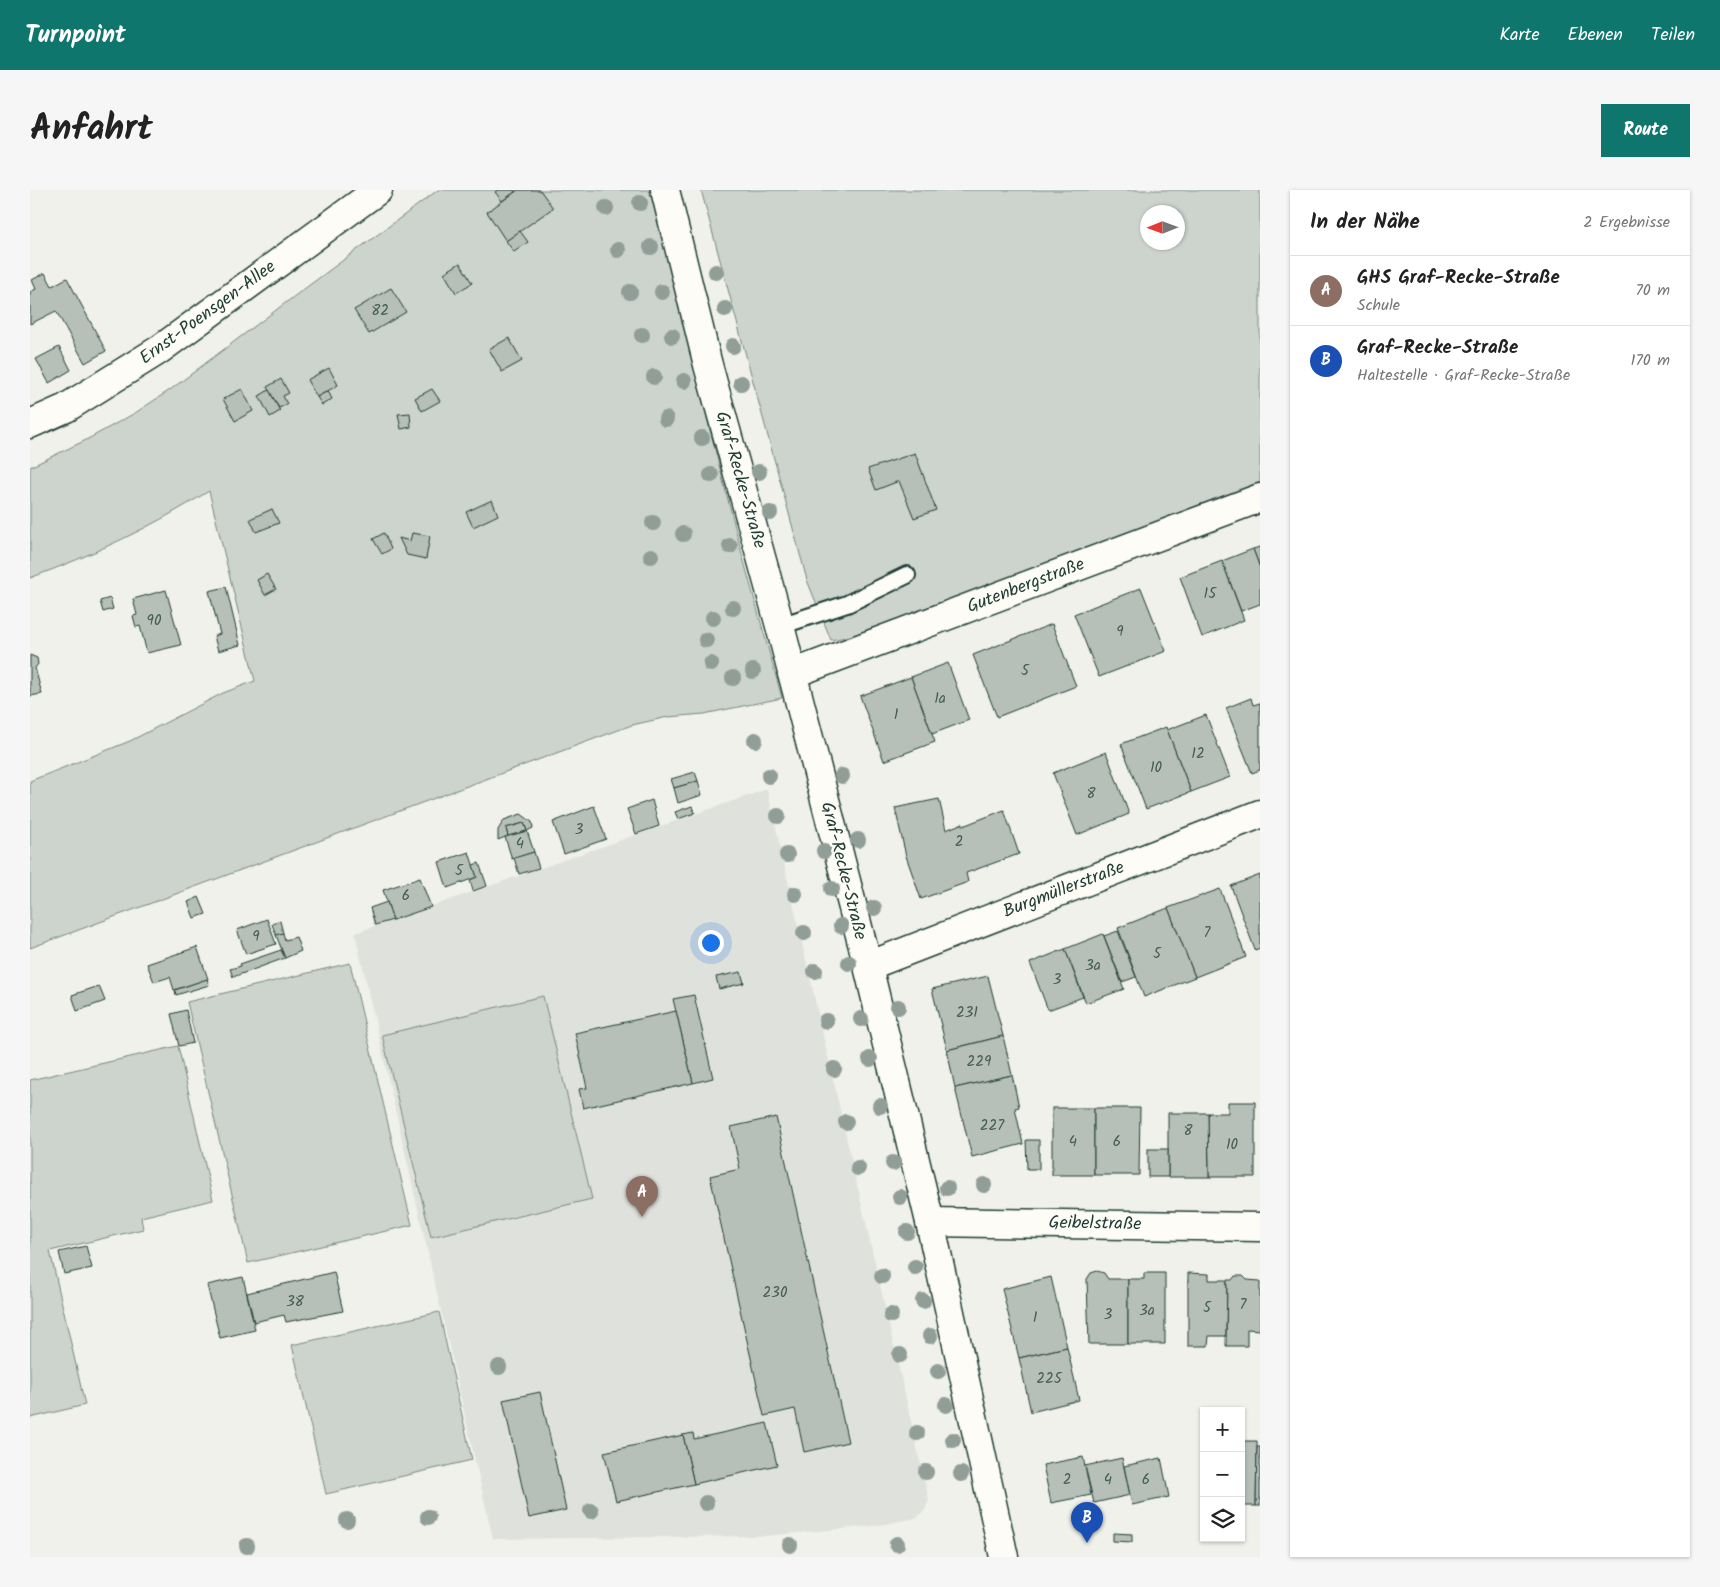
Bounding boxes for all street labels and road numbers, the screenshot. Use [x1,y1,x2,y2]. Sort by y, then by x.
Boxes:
street label: Ernst-Poensgen-Allee [134,253,282,373]
street label: Graf-Recke-Straße [707,408,773,552]
street label: Gutenbergstraße [963,550,1089,622]
street label: Graf-Recke-Straße [812,799,874,943]
street label: Burgmüllerstraße [999,854,1129,926]
street label: Geibelstraße [1048,1209,1142,1239]

